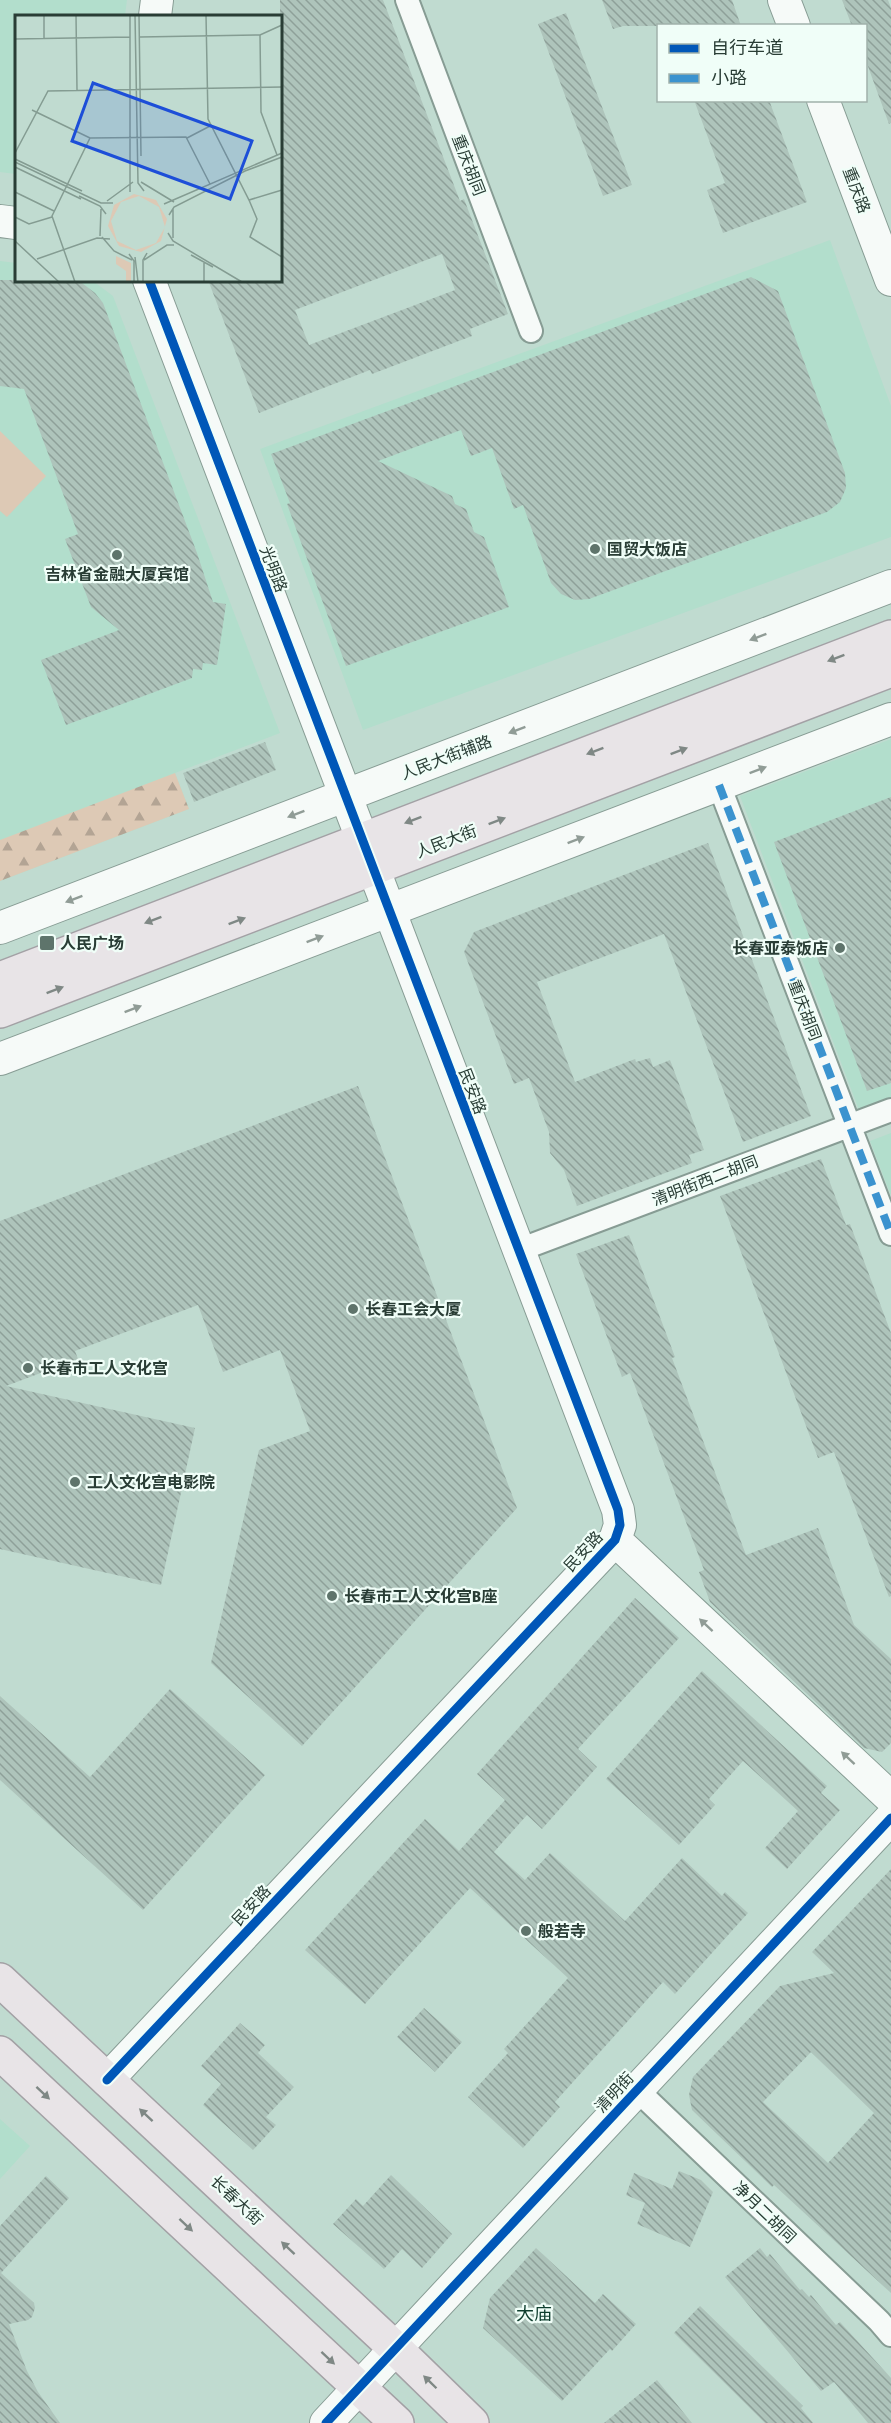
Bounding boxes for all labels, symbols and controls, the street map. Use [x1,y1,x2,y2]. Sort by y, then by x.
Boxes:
inset map [15,15,282,282]
legend [657,24,867,102]
text: 自行车道 [711,37,783,59]
text: 小路 [711,67,747,89]
street label: 重庆胡同 [448,132,489,198]
street label: 重庆路 [839,164,874,216]
place label: 国贸大饭店 [607,540,687,559]
marker: 国贸大饭店 [588,542,602,556]
street label: 光明路 [256,543,291,595]
marker: 吉林省金融大厦宾馆 [110,548,124,562]
place label: 吉林省金融大厦宾馆 [45,565,189,584]
one-way arrow [749,633,767,643]
one-way arrow [827,654,845,664]
one-way arrow [508,725,526,735]
street label: 人民大街辅路 [398,731,494,784]
one-way arrow [586,746,604,756]
one-way arrow [671,746,689,756]
one-way arrow [749,765,767,774]
one-way arrow [287,810,305,820]
one-way arrow [404,816,422,826]
one-way arrow [488,816,506,825]
street label: 人民大街 [413,821,479,862]
one-way arrow [567,834,585,844]
one-way arrow [65,894,83,904]
one-way arrow [144,916,162,926]
one-way arrow [228,916,246,925]
marker: 人民广场 [38,934,56,952]
place label: 人民广场 [60,934,124,953]
one-way arrow [307,934,325,944]
place label: 长春亚泰饭店 [732,939,828,958]
marker: 长春亚泰饭店 [833,941,847,955]
street label: 重庆胡同 [784,977,825,1043]
one-way arrow [46,985,64,995]
one-way arrow [124,1003,142,1013]
street label: 民安路 [455,1065,490,1117]
street label: 清明街西二胡同 [649,1152,761,1209]
place label: 长春工会大厦 [365,1300,461,1319]
marker: 长春工会大厦 [346,1302,360,1316]
place label: 长春市工人文化宫 [40,1359,168,1378]
marker: 长春市工人文化宫 [21,1361,35,1375]
place label: 工人文化宫电影院 [87,1473,215,1492]
marker: 工人文化宫电影院 [68,1475,82,1489]
street label: 民安路 [560,1527,607,1575]
place label: 长春市工人文化宫B座 [344,1587,497,1606]
marker: 长春市工人文化宫B座 [325,1589,339,1603]
one-way arrow [699,1618,714,1632]
one-way arrow [841,1751,856,1765]
street label: 民安路 [228,1881,275,1929]
place label: 般若寺 [538,1922,586,1941]
marker: 般若寺 [519,1924,533,1938]
street label: 清明街 [591,2068,638,2116]
one-way arrow [35,2086,50,2099]
one-way arrow [139,2109,153,2123]
street label: 长春大街 [207,2172,267,2229]
street label: 净月二胡同 [729,2178,800,2247]
one-way arrow [178,2218,192,2232]
one-way arrow [281,2241,296,2255]
district label: 大庙 [516,2303,552,2325]
one-way arrow [321,2351,336,2365]
one-way arrow [423,2375,438,2389]

